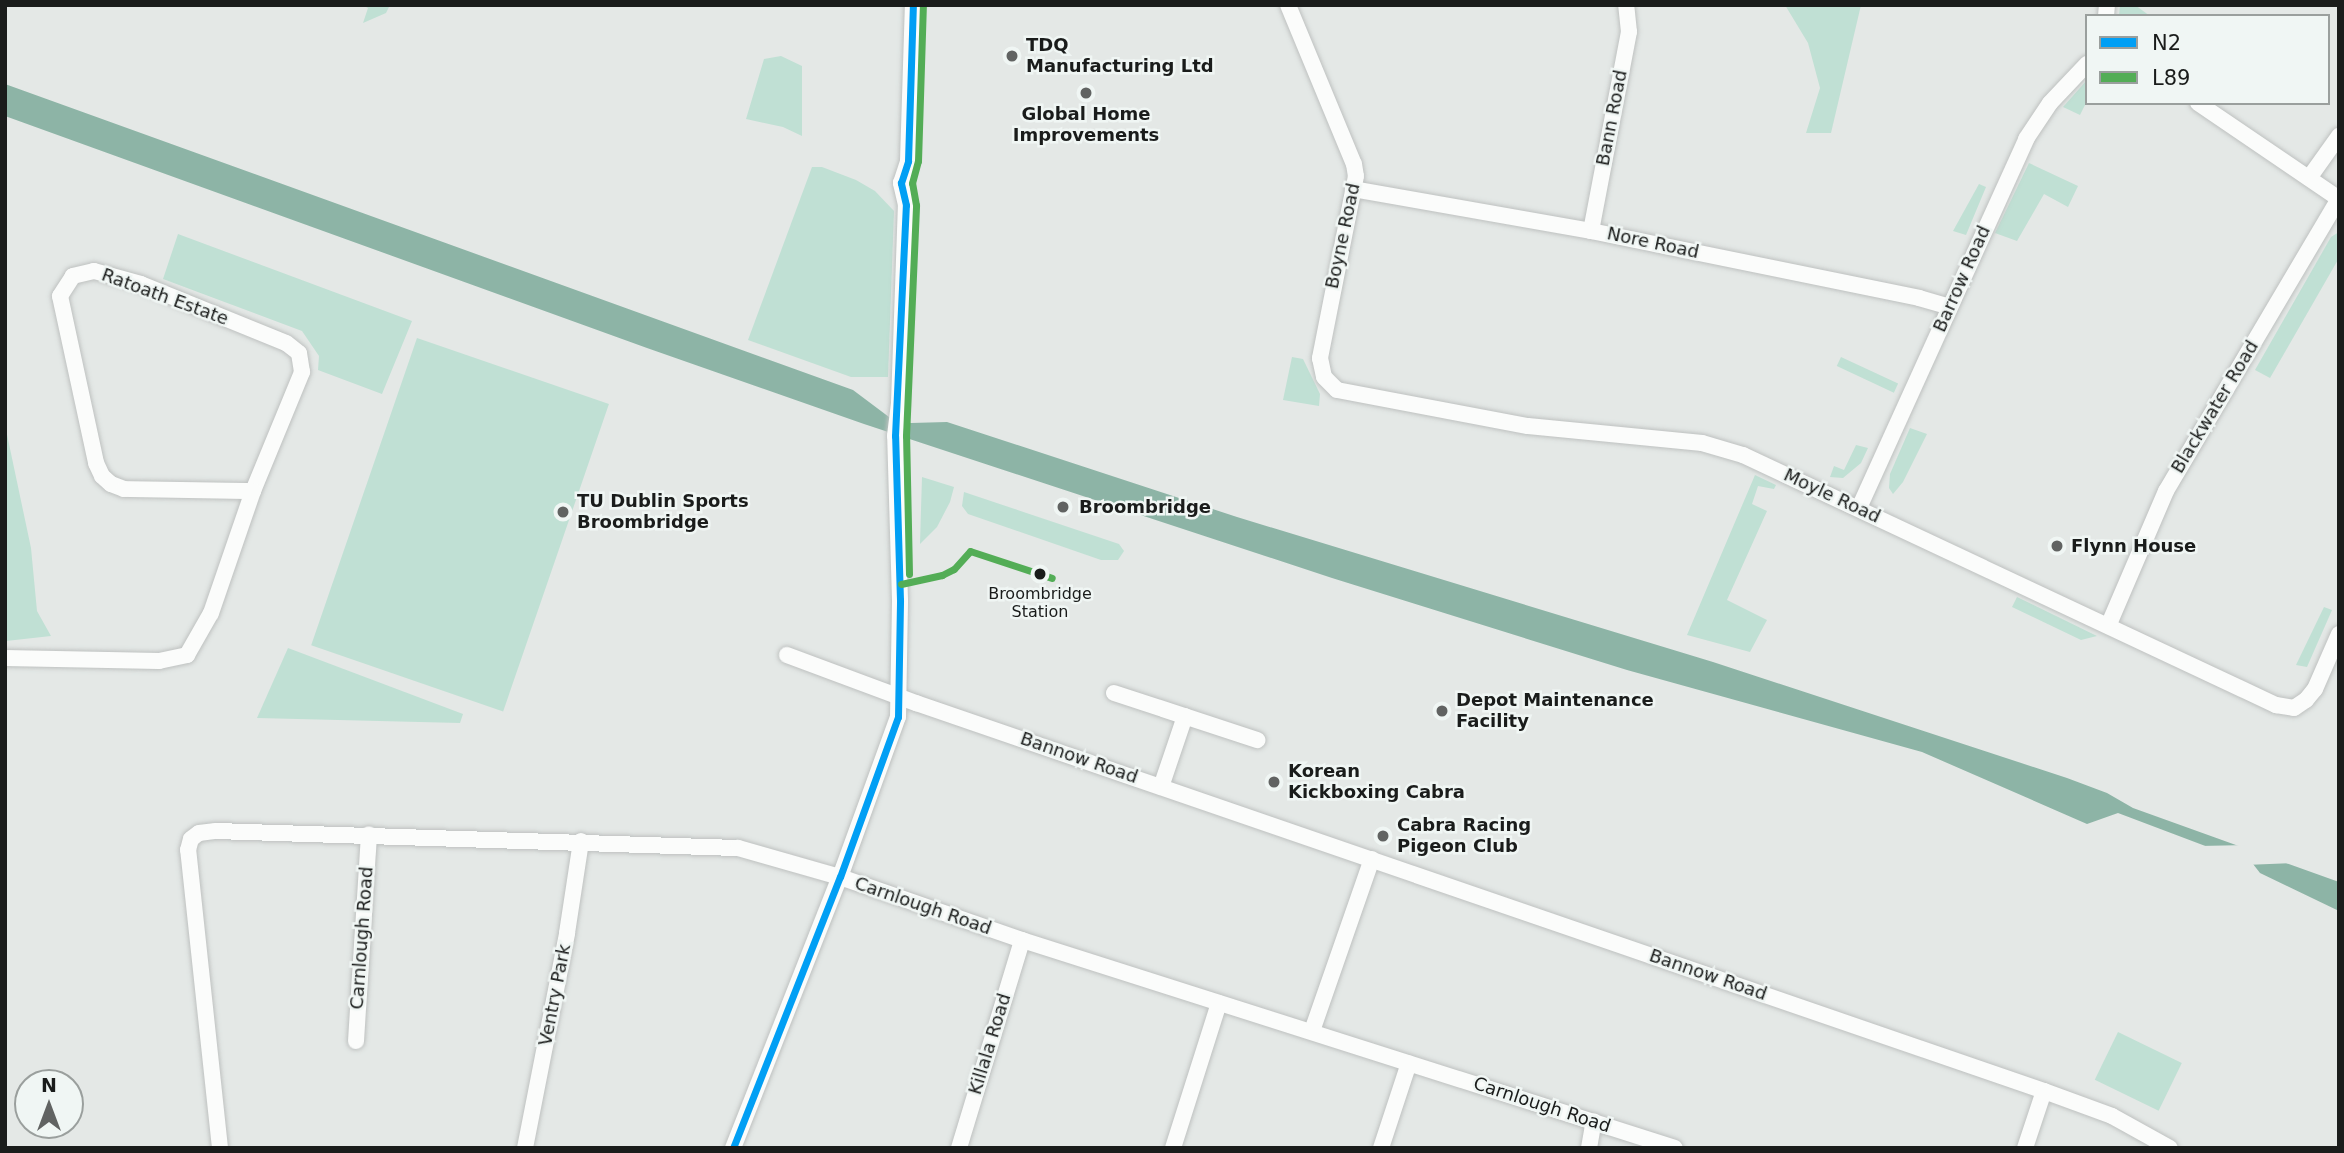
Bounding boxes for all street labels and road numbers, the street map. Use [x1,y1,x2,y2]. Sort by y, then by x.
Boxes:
street label: Bann Road [1592,68,1632,168]
street label: Boyne Road [1321,181,1365,291]
street label: Barrow Road [1929,222,1995,336]
street label: Nore Road [1605,223,1701,263]
street label: Ratoath Estate [99,264,231,330]
street label: Blackwater Road [2167,337,2263,477]
street label: Moyle Road [1780,464,1884,528]
street label: Bannow Road [1017,728,1141,788]
street label: Carnlough Road [346,866,378,1010]
street label: Carnlough Road [852,872,994,940]
street label: Ventry Park [535,942,575,1048]
street label: Bannow Road [1646,945,1770,1005]
street label: Killala Road [964,991,1016,1097]
street label: Carnlough Road [1471,1073,1613,1137]

